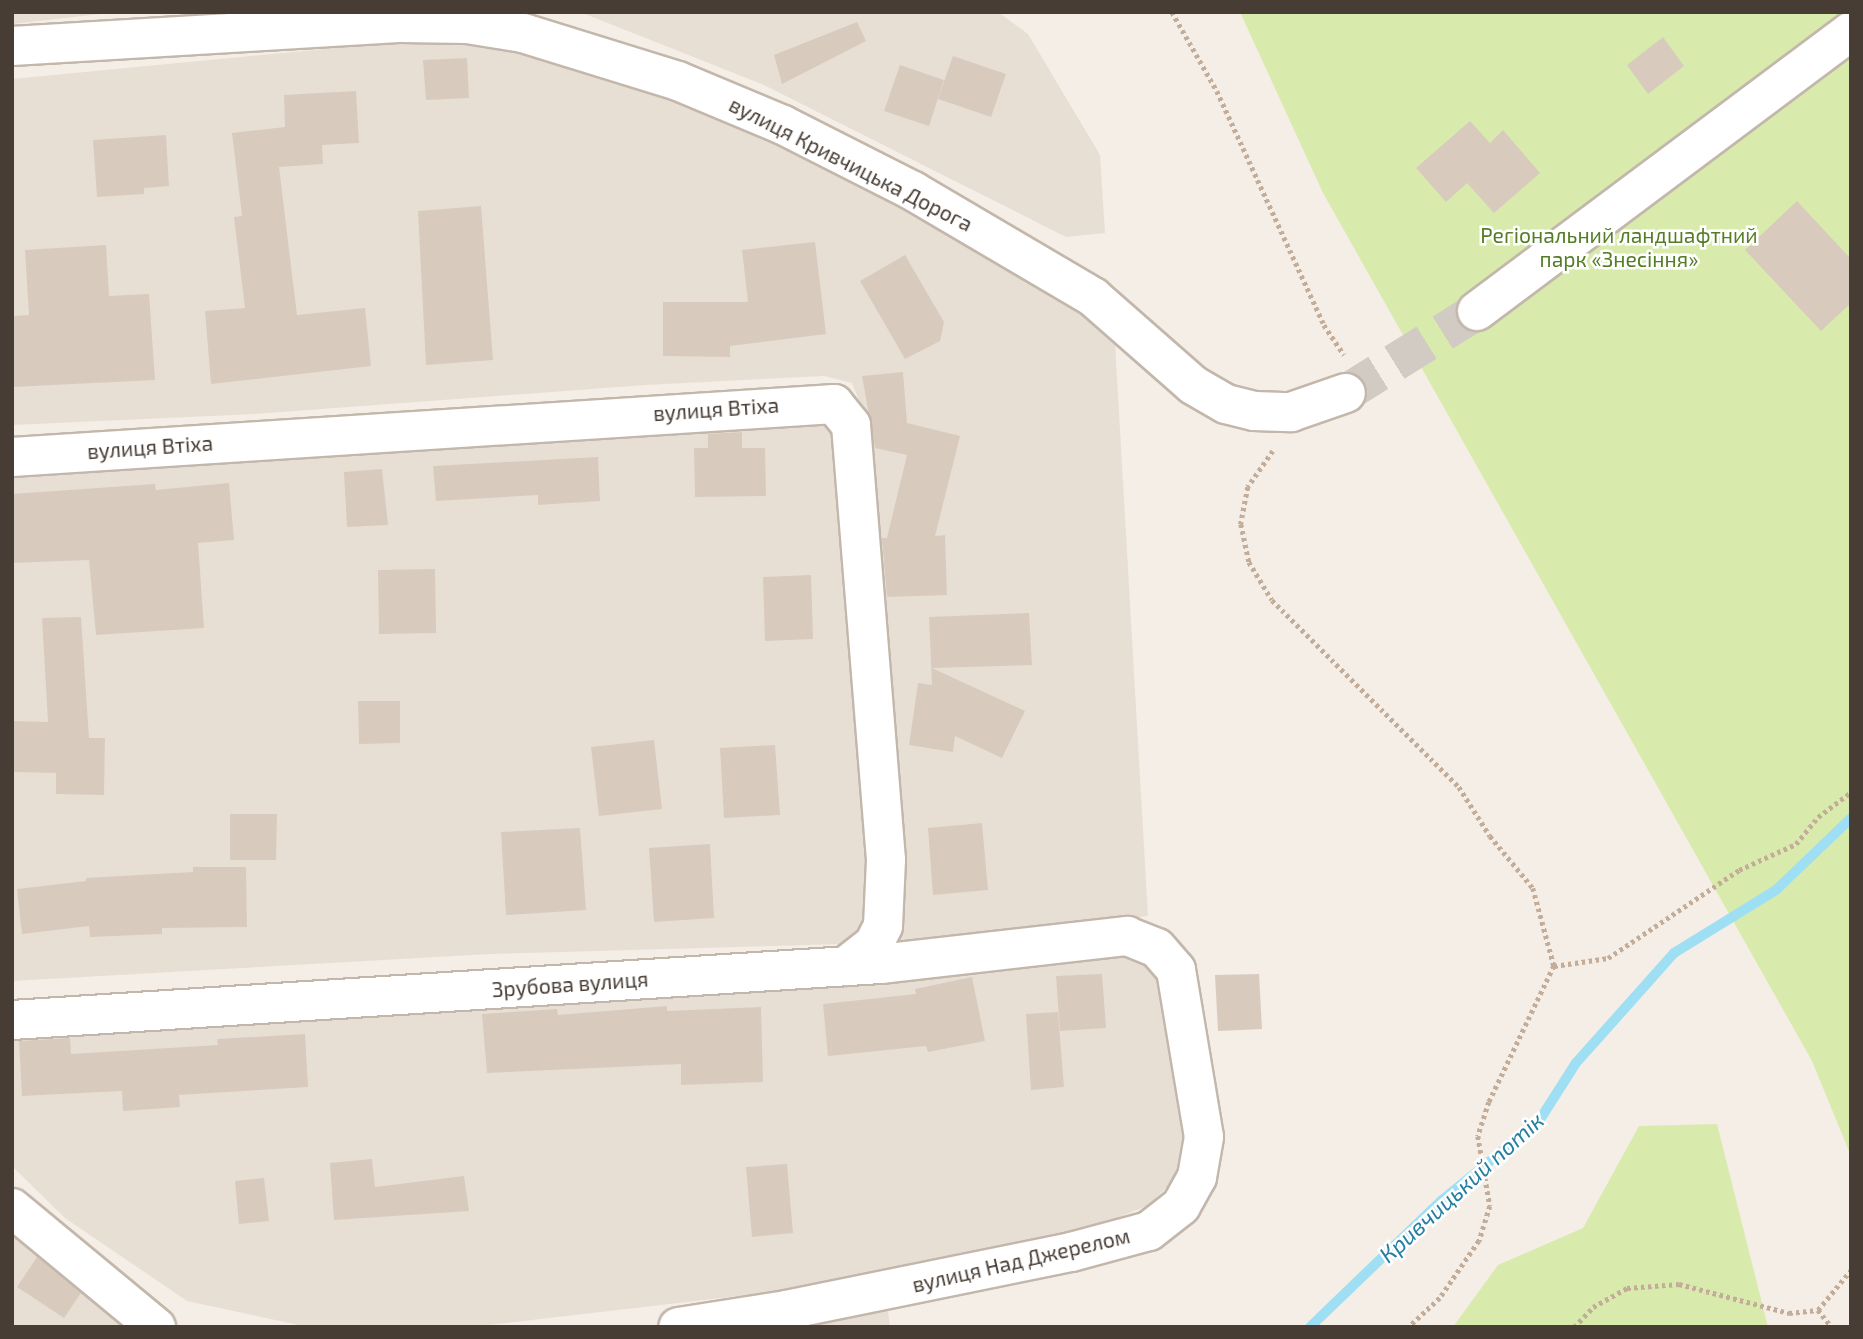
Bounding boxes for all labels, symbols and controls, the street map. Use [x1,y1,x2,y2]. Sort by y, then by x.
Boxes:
street label: вулиця Кривчицька Дорога [725,92,977,236]
park label: Регіональний ландшафтний парк «Знесіння» [1480,222,1758,272]
street label: вулиця Втіха [652,392,780,426]
street label: вулиця Втіха [86,430,214,464]
street label: Зрубова вулиця [491,966,649,1002]
water label: Кривчицький потік [1373,1106,1549,1268]
street label: вулиця Над Джерелом [910,1223,1132,1297]

